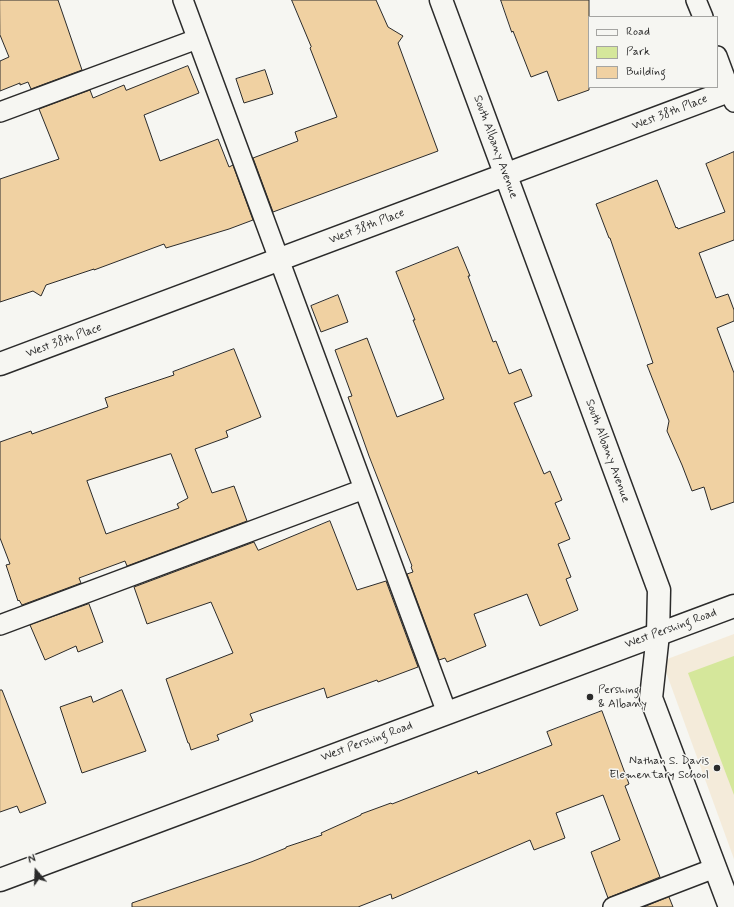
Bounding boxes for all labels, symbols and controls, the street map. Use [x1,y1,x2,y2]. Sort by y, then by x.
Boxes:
legend [588,16,718,88]
text: Road [626,24,650,40]
text: Park [626,44,650,60]
text: Building [626,64,666,80]
street label: West 38th Place [630,92,710,134]
street label: South Albany Avenue [470,93,520,201]
street label: West 38th Place [327,206,407,248]
street label: West 38th Place [24,321,104,361]
street label: South Albany Avenue [582,397,632,505]
street label: West Pershing Road [623,606,719,652]
place label: Pershing & Albany [598,683,647,711]
marker: Pershing & Albany [585,692,595,702]
street label: West Pershing Road [319,719,415,765]
place label: Nathan S. Davis Elementary School [609,754,709,782]
marker: Nathan S. Davis Elementary School [712,763,722,773]
north arrow [16,851,56,891]
text: N [26,852,38,867]

